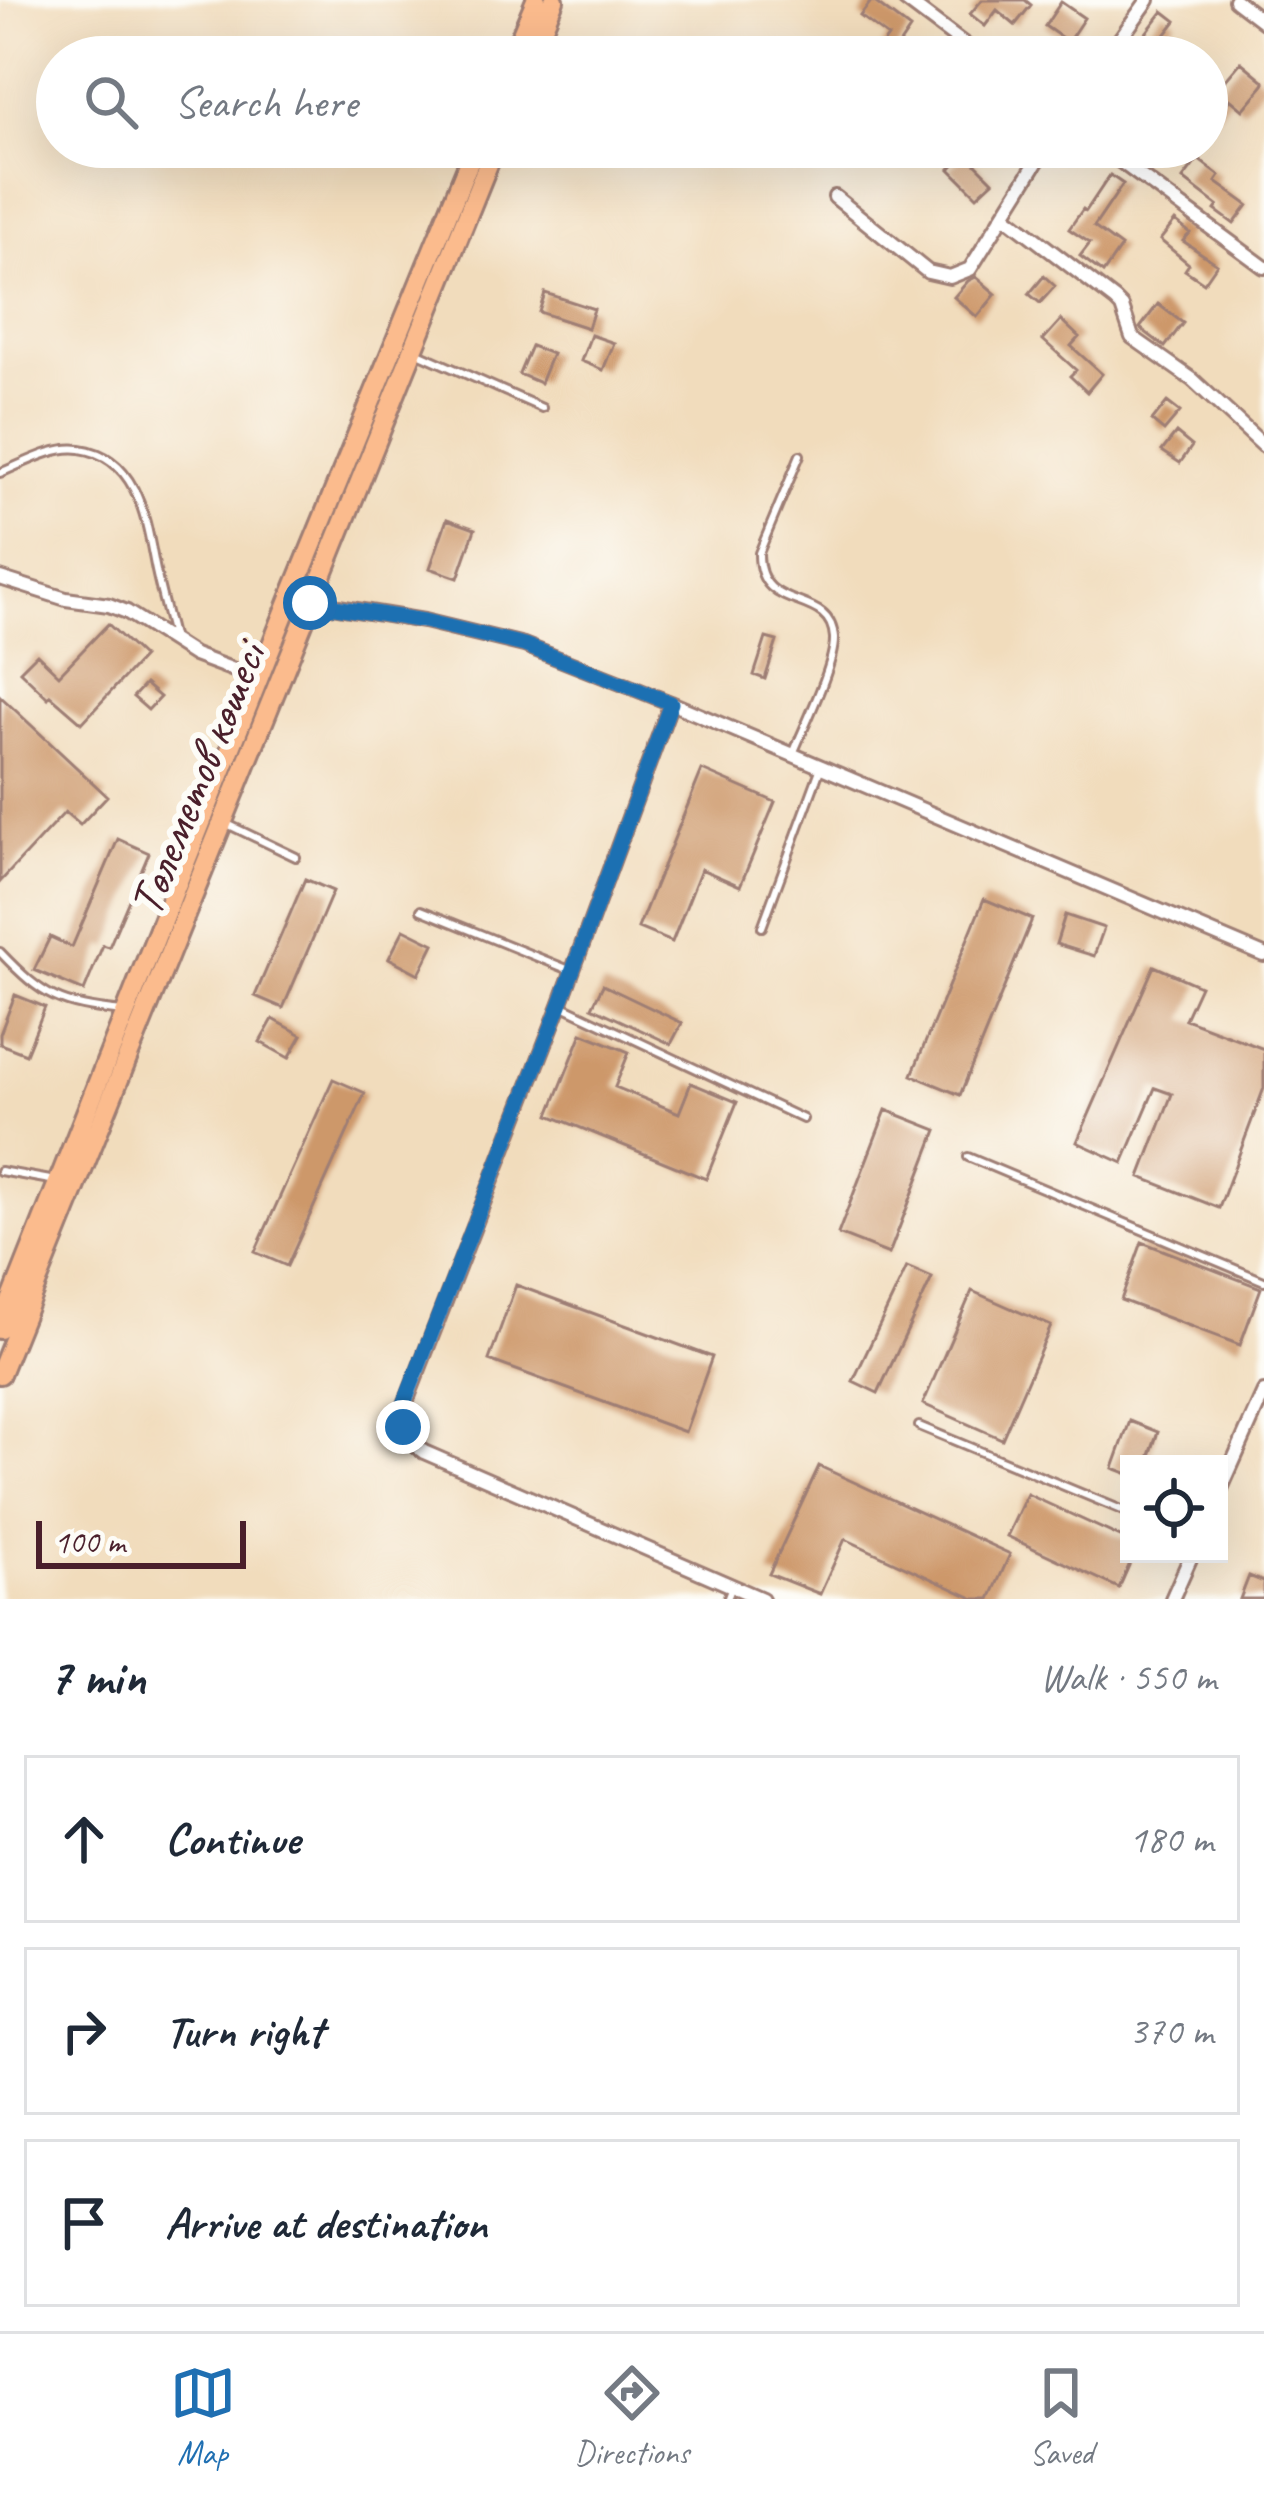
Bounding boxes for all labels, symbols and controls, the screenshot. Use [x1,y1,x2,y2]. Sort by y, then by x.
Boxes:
search box [36,36,1228,168]
icon: search [78,69,144,135]
text: Search here [174,74,357,131]
route start [283,576,337,630]
street label: Төлеметов көшесі [115,630,281,924]
route end [376,1400,430,1454]
map controls [1120,1455,1228,1563]
button: locate [1120,1455,1228,1563]
scale bar [36,1515,246,1568]
text: 100 m [54,1521,125,1563]
text: 7 min [48,1645,146,1709]
text: Walk · 550 m [1040,1653,1216,1702]
icon: ahead [51,1806,117,1872]
text: Continue [165,1811,299,1868]
text: 180 m [1129,1815,1213,1864]
icon: right [51,1998,117,2064]
text: Turn right [165,2003,323,2060]
text: 370 m [1129,2007,1213,2056]
icon: arrive [51,2190,117,2256]
text: Arrive at destination [165,2195,487,2252]
tab: Map [170,2360,236,2474]
tab: Directions [575,2360,689,2474]
tab: Saved [1028,2360,1094,2474]

